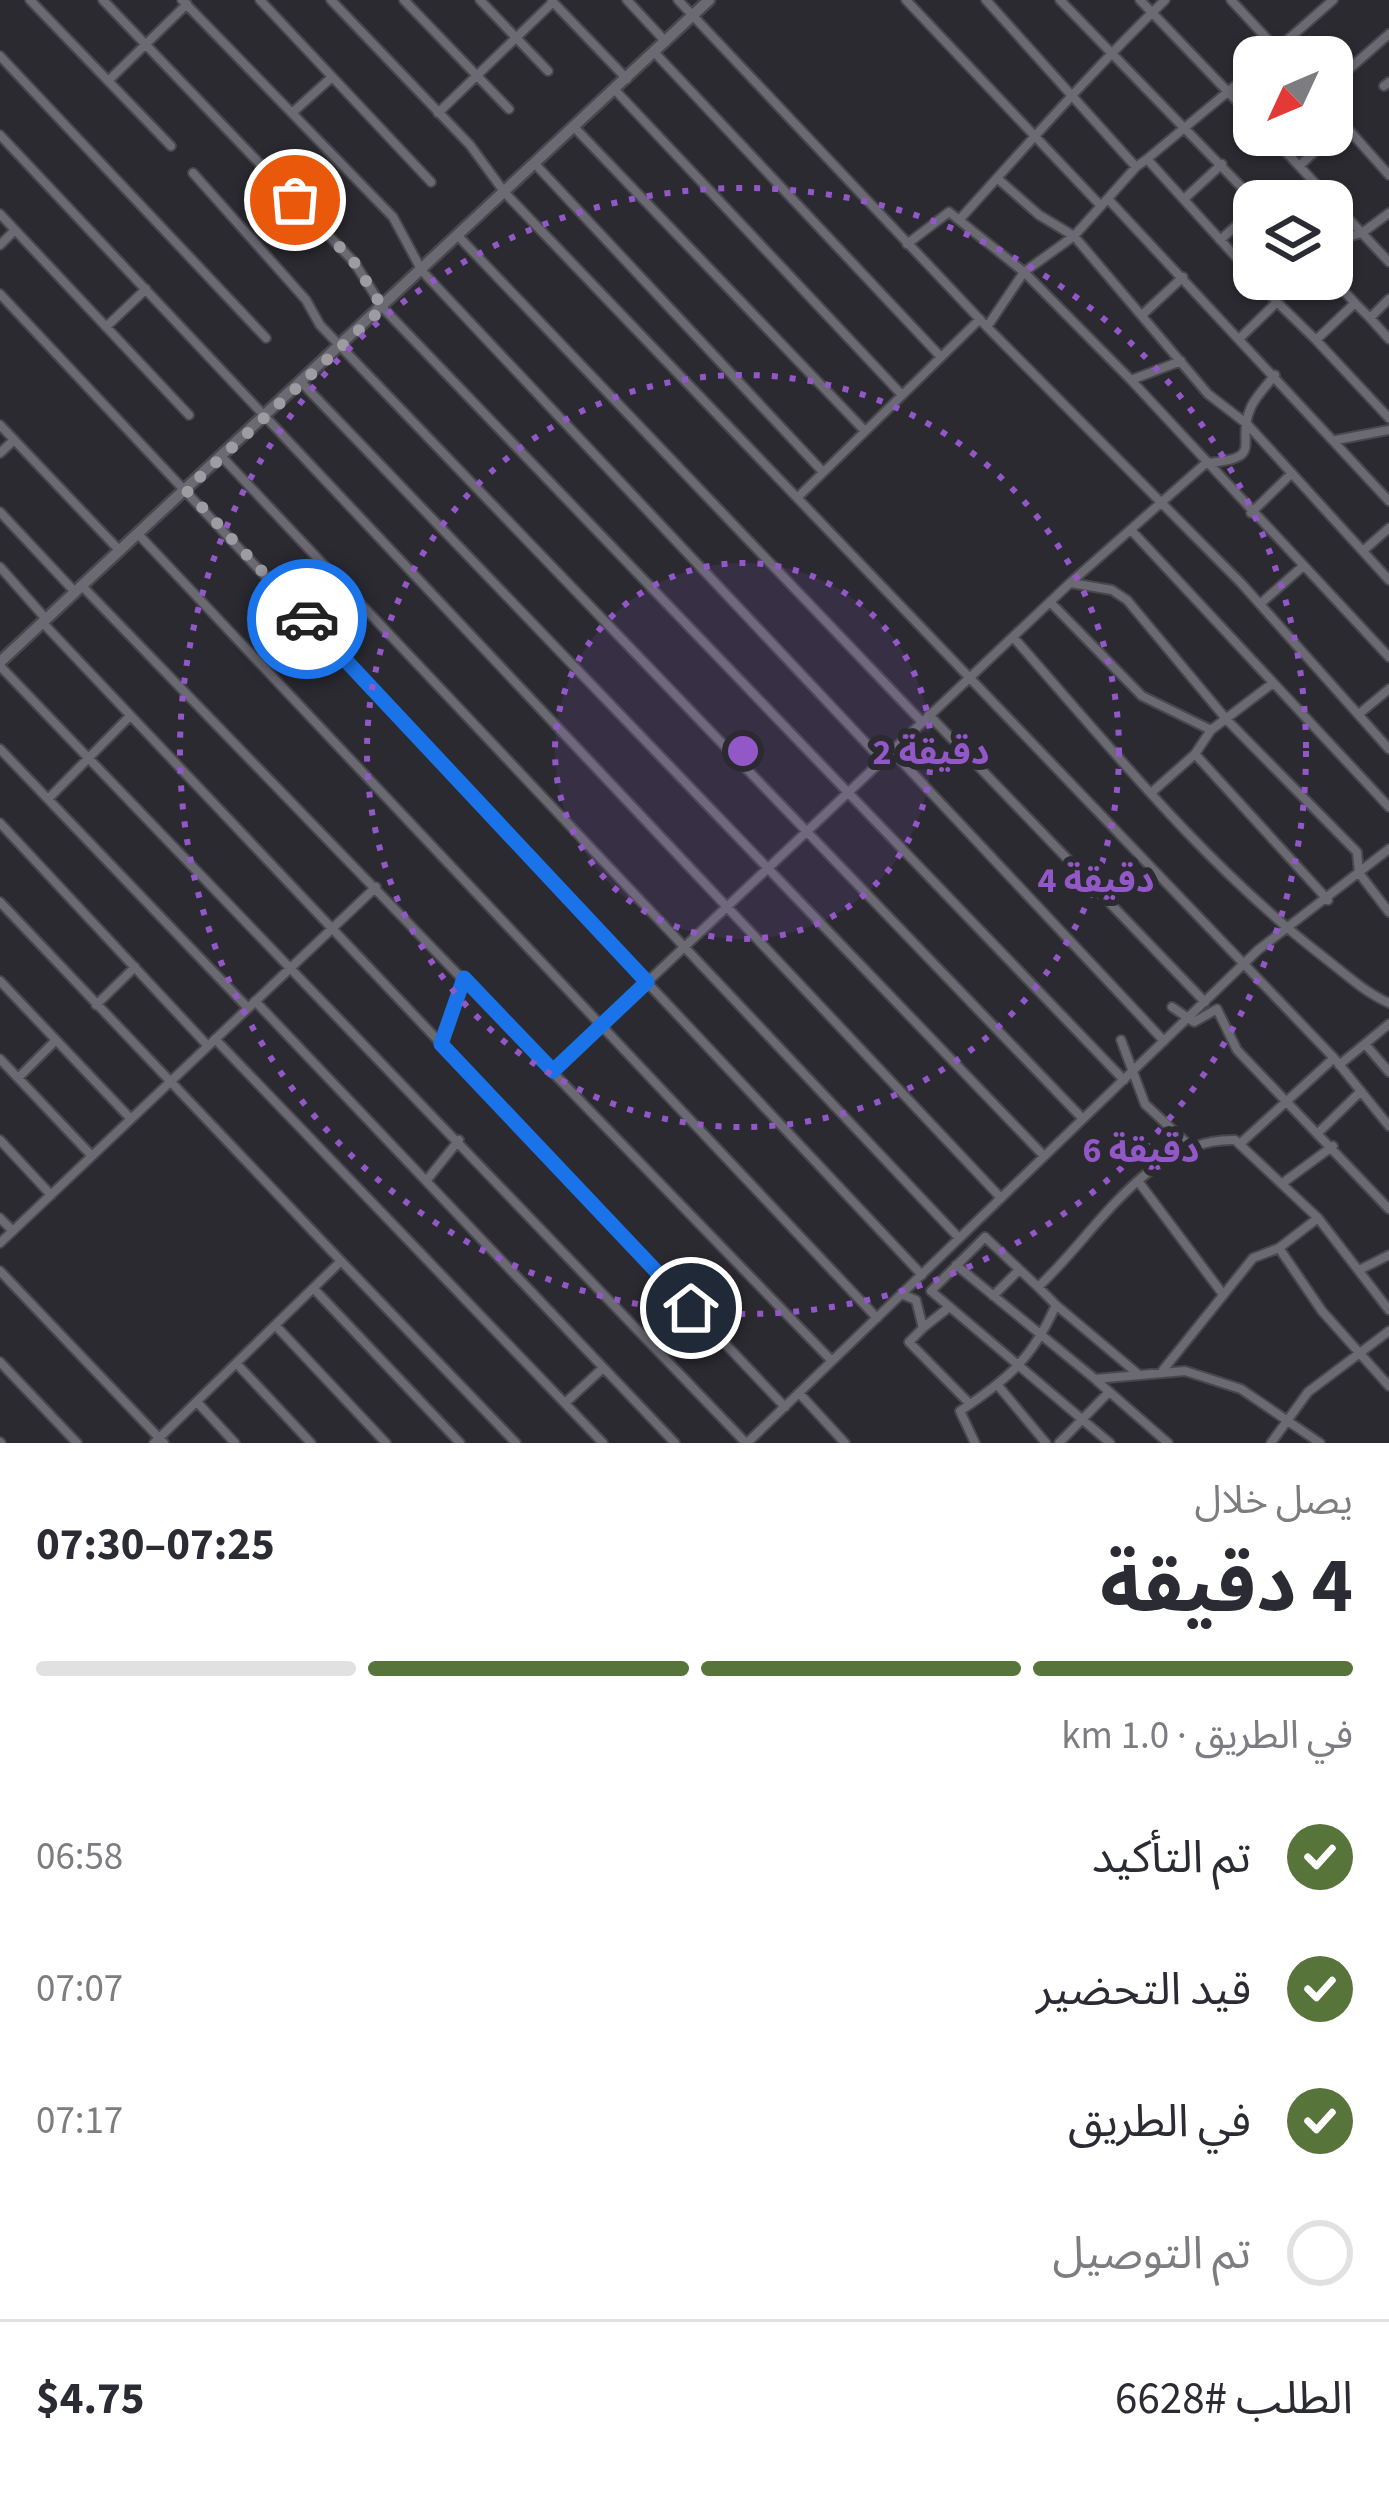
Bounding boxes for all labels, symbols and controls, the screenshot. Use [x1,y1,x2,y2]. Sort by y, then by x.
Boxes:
north arrow [1233,36,1353,156]
map controls [1233,36,1353,300]
pin [244,149,346,251]
icon: bag [262,167,328,233]
button: layers [1233,180,1353,300]
courier [247,559,367,679]
icon: car [274,586,340,652]
text: 2 دقيقة [873,727,989,778]
centre of rings [722,730,764,772]
text: 4 دقيقة [1038,855,1154,906]
text: 6 دقيقة [1083,1125,1199,1176]
pin [640,1257,742,1359]
icon: home [658,1275,724,1341]
text: يصل خلال [1195,1473,1353,1529]
text: 07:25–07:30 [36,1513,275,1577]
text: 4 دقيقة [1100,1531,1353,1642]
text: في الطريق · 1.0 km [1061,1708,1353,1764]
icon: check [1287,1824,1353,1890]
text: تم التأكيد [1092,1826,1251,1890]
text: 06:58 [36,1829,123,1885]
icon: check [1287,1956,1353,2022]
text: قيد التحضير [1036,1958,1251,2022]
text: 07:07 [36,1961,123,2017]
icon: check [1287,2088,1353,2154]
text: في الطريق [1068,2090,1251,2154]
text: 07:17 [36,2093,123,2149]
text: تم التوصيل [1053,2222,1251,2286]
text: $4.75 [36,2367,145,2431]
text: الطلب #6628 [1115,2367,1353,2431]

